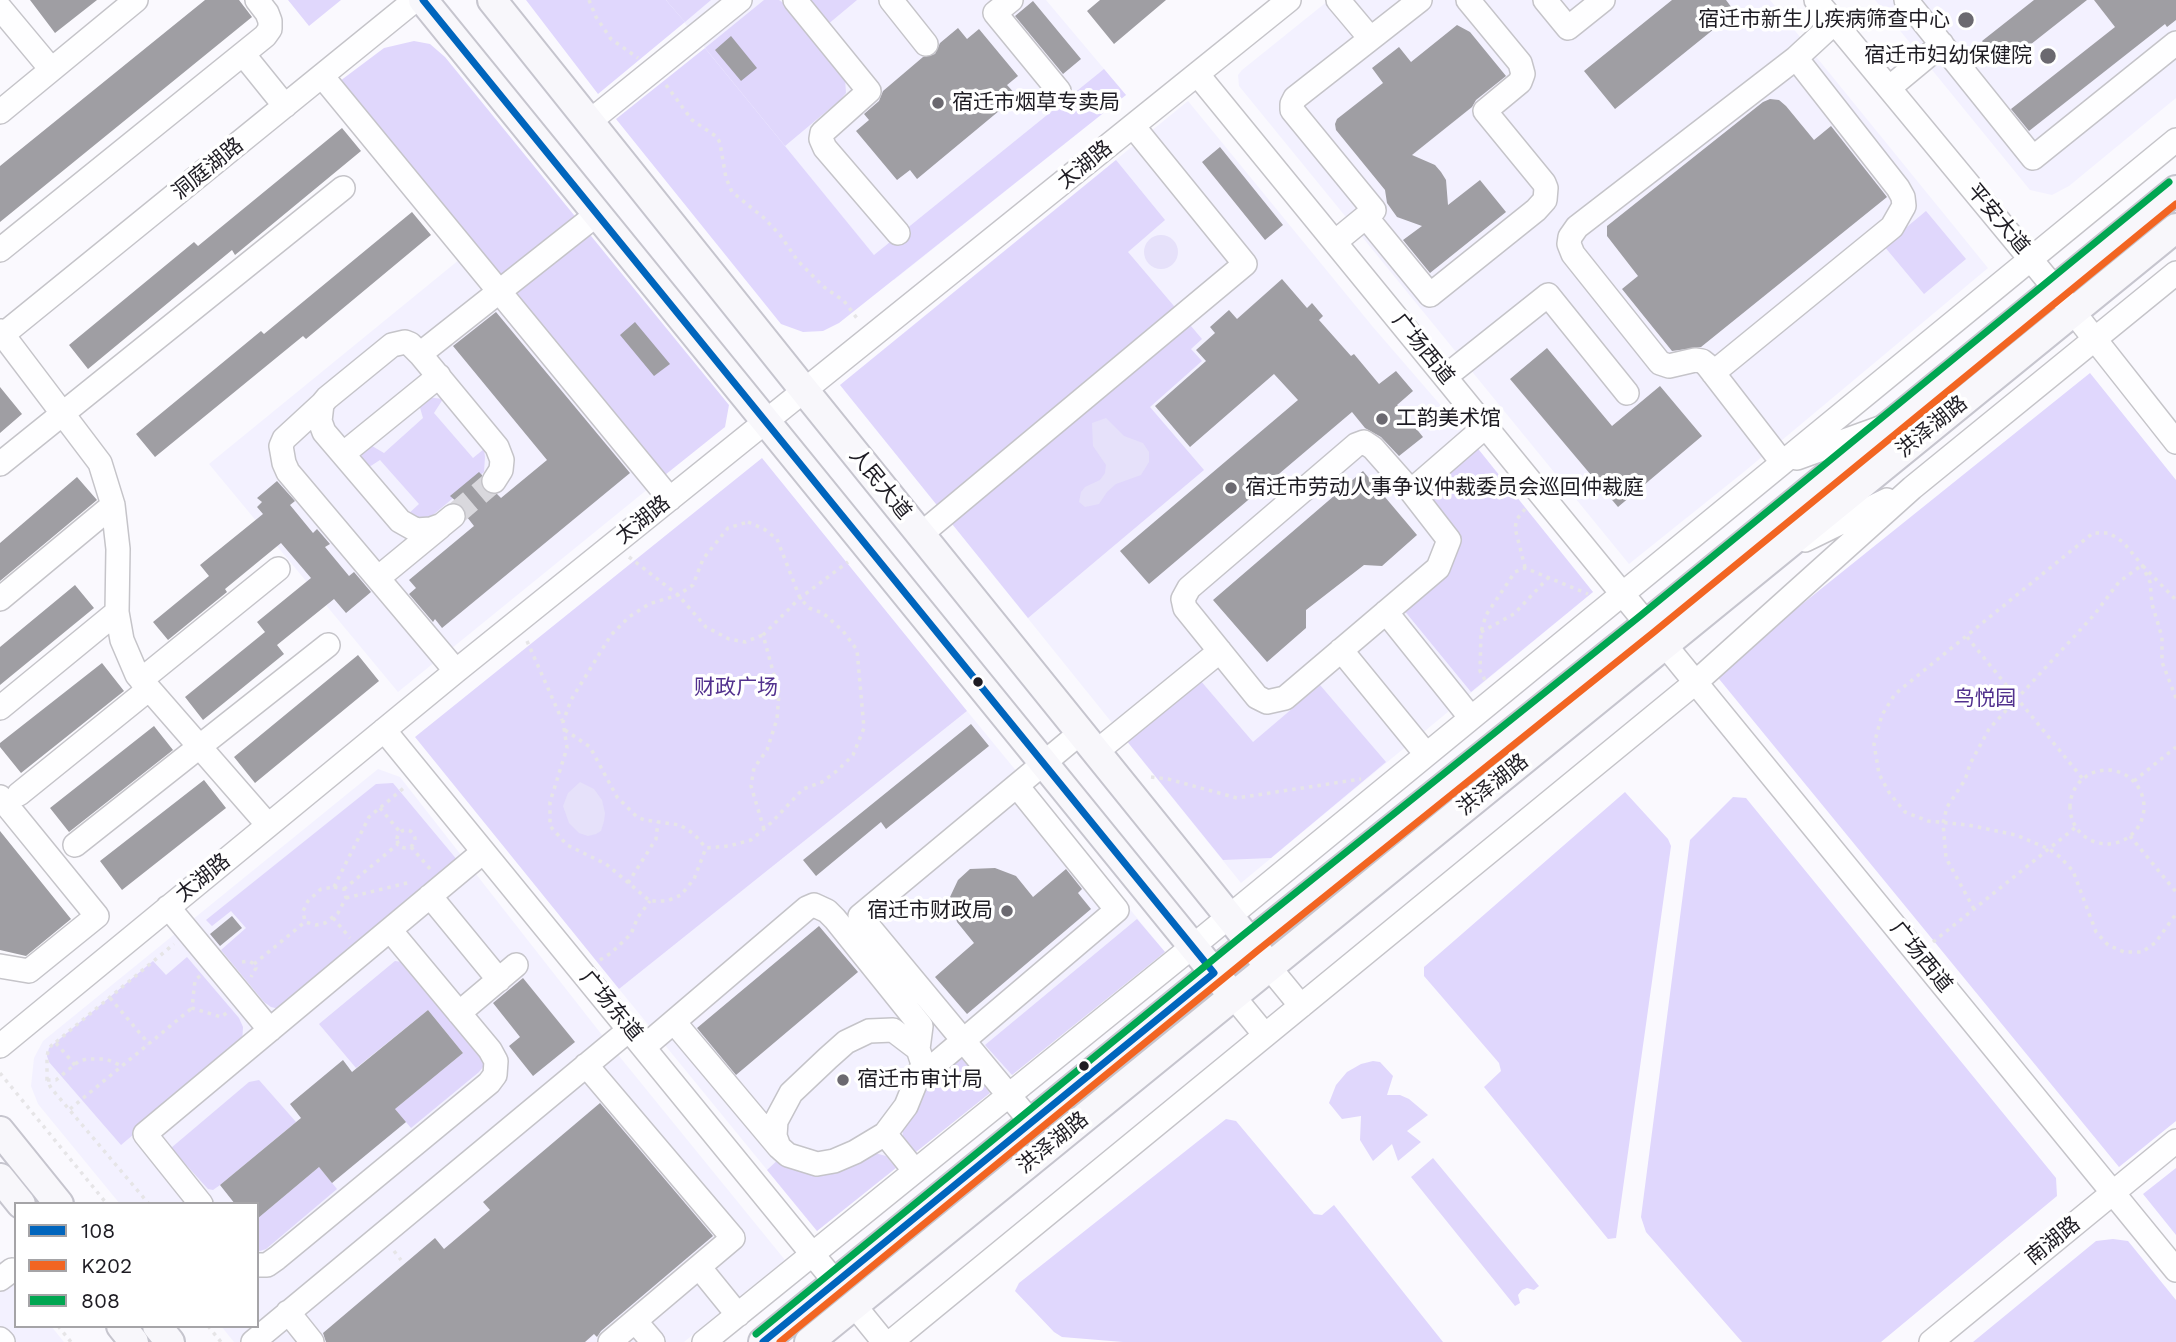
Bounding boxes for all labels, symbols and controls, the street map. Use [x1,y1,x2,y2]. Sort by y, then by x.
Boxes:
place label: 宿迁市新生儿疾病筛查中心 [1698,7,1950,33]
marker: 宿迁市新生儿疾病筛查中心 [1956,10,1976,30]
place label: 宿迁市妇幼保健院 [1864,43,2032,69]
marker: 宿迁市妇幼保健院 [2038,46,2058,66]
place label: 宿迁市烟草专卖局 [952,90,1120,116]
marker: 宿迁市烟草专卖局 [930,95,946,111]
street label: 洞庭湖路 [167,133,249,205]
street label: 太湖路 [1053,135,1117,195]
street label: 平安大道 [1961,179,2035,259]
street label: 广场西道 [1387,308,1459,390]
street label: 洪泽湖路 [1891,391,1973,463]
place label: 工韵美术馆 [1396,406,1501,432]
marker: 工韵美术馆 [1374,411,1390,427]
street label: 人民大道 [844,443,916,525]
place label: 宿迁市劳动人事争议仲裁委员会巡回仲裁庭 [1245,475,1644,501]
marker: 宿迁市劳动人事争议仲裁委员会巡回仲裁庭 [1223,480,1239,496]
street label: 太湖路 [611,490,675,550]
park label: 财政广场 [694,675,778,701]
unlabelled marker [971,675,985,689]
park label: 鸟悦园 [1954,686,2016,712]
street label: 洪泽湖路 [1452,749,1534,821]
street label: 太湖路 [171,848,235,908]
place label: 宿迁市财政局 [867,898,993,924]
marker: 宿迁市财政局 [999,903,1015,919]
street label: 广场西道 [1885,916,1957,998]
street label: 广场东道 [574,966,648,1046]
unlabelled marker [1077,1059,1091,1073]
place label: 宿迁市审计局 [857,1067,983,1093]
marker: 宿迁市审计局 [835,1072,851,1088]
street label: 洪泽湖路 [1012,1107,1094,1179]
legend [14,1202,259,1328]
street label: 南湖路 [2021,1211,2085,1271]
text: 108 [81,1218,115,1243]
text: K202 [81,1253,132,1278]
text: 808 [81,1288,120,1313]

